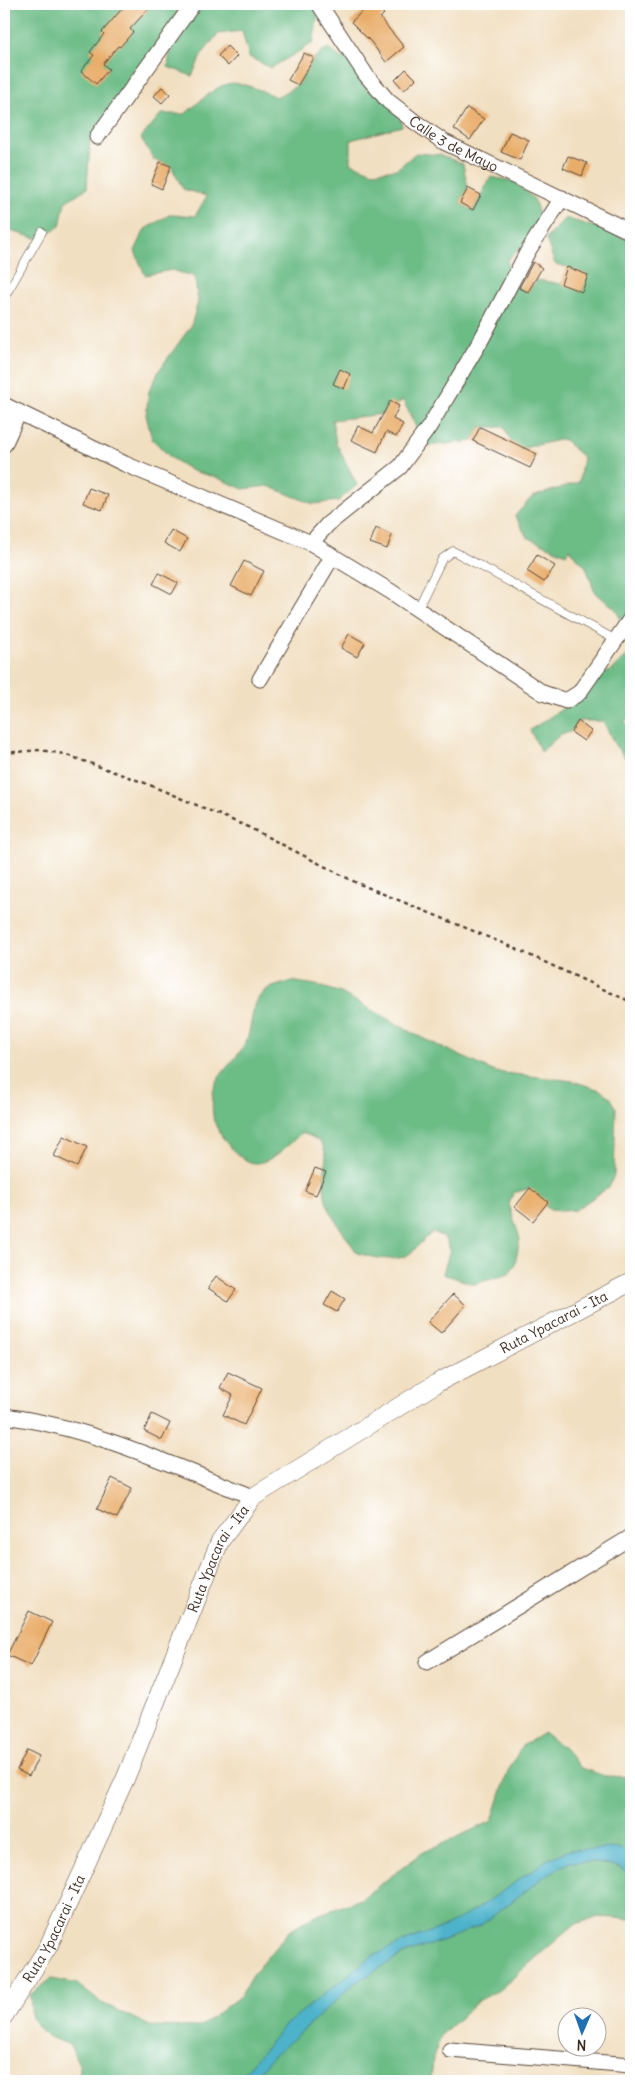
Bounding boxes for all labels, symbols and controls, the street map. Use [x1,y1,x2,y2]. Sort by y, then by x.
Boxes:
street label: Calle 3 de Mayo [405,112,501,176]
street label: Ruta Ypacarai - Ita [497,1287,611,1358]
street label: Ruta Ypacarai - Ita [183,1502,253,1615]
street label: Ruta Ypacarai - Ita [19,1872,89,1986]
north arrow [558,2008,608,2058]
text: N [576,2036,587,2054]

